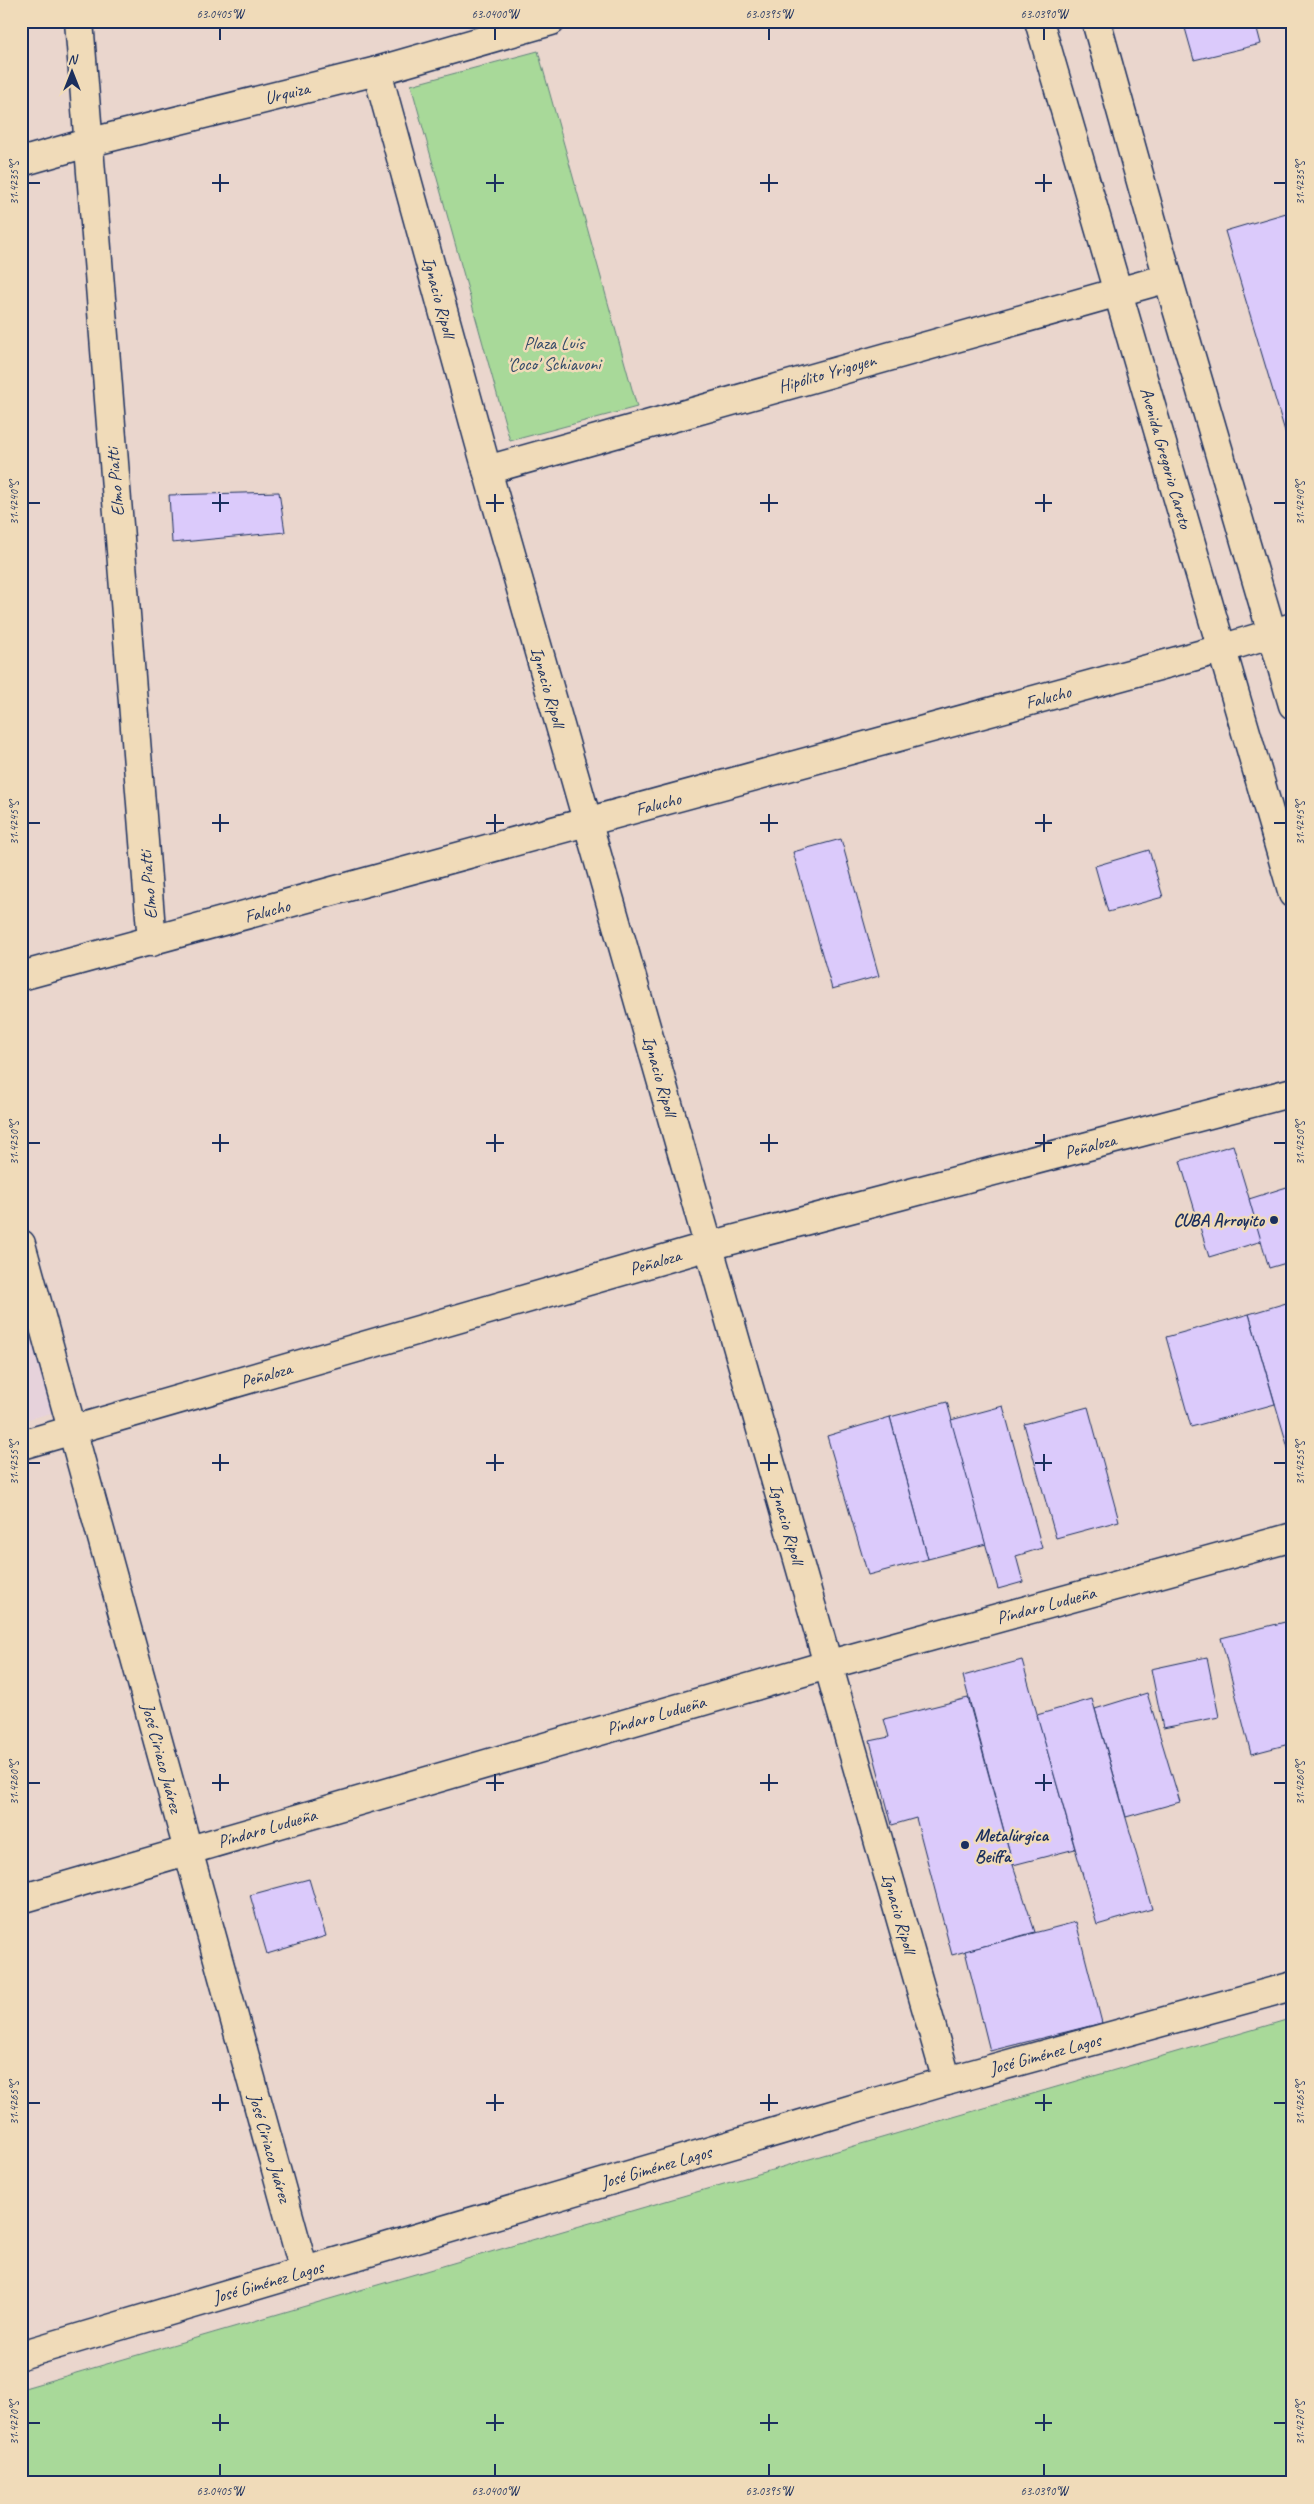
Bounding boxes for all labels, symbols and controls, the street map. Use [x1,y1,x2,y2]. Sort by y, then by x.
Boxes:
text: 63.0405°W [197,6,246,22]
text: 63.0400°W [472,6,521,22]
text: 63.0395°W [746,6,795,22]
text: 63.0390°W [1021,6,1070,22]
north arrow [48,48,98,98]
text: N [68,51,79,68]
street label: Urquiza [262,76,313,109]
text: 31.4235°S [6,159,22,205]
text: 31.4235°S [1292,159,1308,205]
street label: Ignacio Ripoll [418,254,461,343]
park label: Plaza Luis 'Coco' Schiavoni [507,332,603,375]
street label: Hipólito Yrigoyen [776,348,879,397]
street label: Avenida Gregorio Careto [1135,385,1197,533]
street label: Elmo Piatti [101,444,129,517]
text: 31.4240°S [6,479,22,525]
text: 31.4240°S [1292,479,1308,525]
street label: Ignacio Ripoll [526,644,571,732]
street label: Falucho [1023,680,1075,714]
street label: Falucho [633,787,685,821]
text: 31.4245°S [6,799,22,845]
text: 31.4245°S [1292,799,1308,845]
street label: Elmo Piatti [134,847,162,920]
street label: Falucho [242,894,294,928]
street label: Ignacio Ripoll [638,1033,683,1121]
text: 31.4250°S [6,1119,22,1165]
text: 31.4250°S [1292,1119,1308,1165]
street label: Peñaloza [1062,1128,1120,1163]
place label: CUBA Arroyito [1173,1209,1265,1231]
marker: CUBA Arroyito [1268,1214,1280,1226]
street label: Peñaloza [627,1244,685,1280]
street label: Peñaloza [238,1357,296,1393]
text: 31.4255°S [6,1439,22,1485]
text: 31.4255°S [1292,1439,1308,1485]
street label: Ignacio Ripoll [765,1481,810,1569]
street label: Píndaro Ludueña [994,1581,1099,1629]
street label: Píndaro Ludueña [604,1690,709,1740]
street label: José Ciriaco Juárez [137,1700,188,1817]
text: 31.4260°S [6,1759,22,1805]
text: 31.4260°S [1292,1759,1308,1805]
street label: Píndaro Ludueña [215,1803,320,1853]
place label: Metalúrgica Beiffa [975,1824,1050,1867]
marker: Metalúrgica Beiffa [959,1839,971,1851]
street label: Ignacio Ripoll [877,1870,922,1958]
street label: José Giménez Lagos [986,2028,1105,2080]
text: 31.4265°S [6,2079,22,2125]
text: 31.4265°S [1292,2079,1308,2125]
street label: José Ciriaco Juárez [244,2090,297,2207]
street label: José Giménez Lagos [597,2140,716,2194]
street label: José Giménez Lagos [209,2255,328,2309]
text: 31.4270°S [6,2399,22,2445]
text: 31.4270°S [1292,2399,1308,2445]
text: 63.0405°W [197,2483,246,2499]
text: 63.0400°W [472,2483,521,2499]
text: 63.0395°W [746,2483,795,2499]
text: 63.0390°W [1021,2483,1070,2499]

